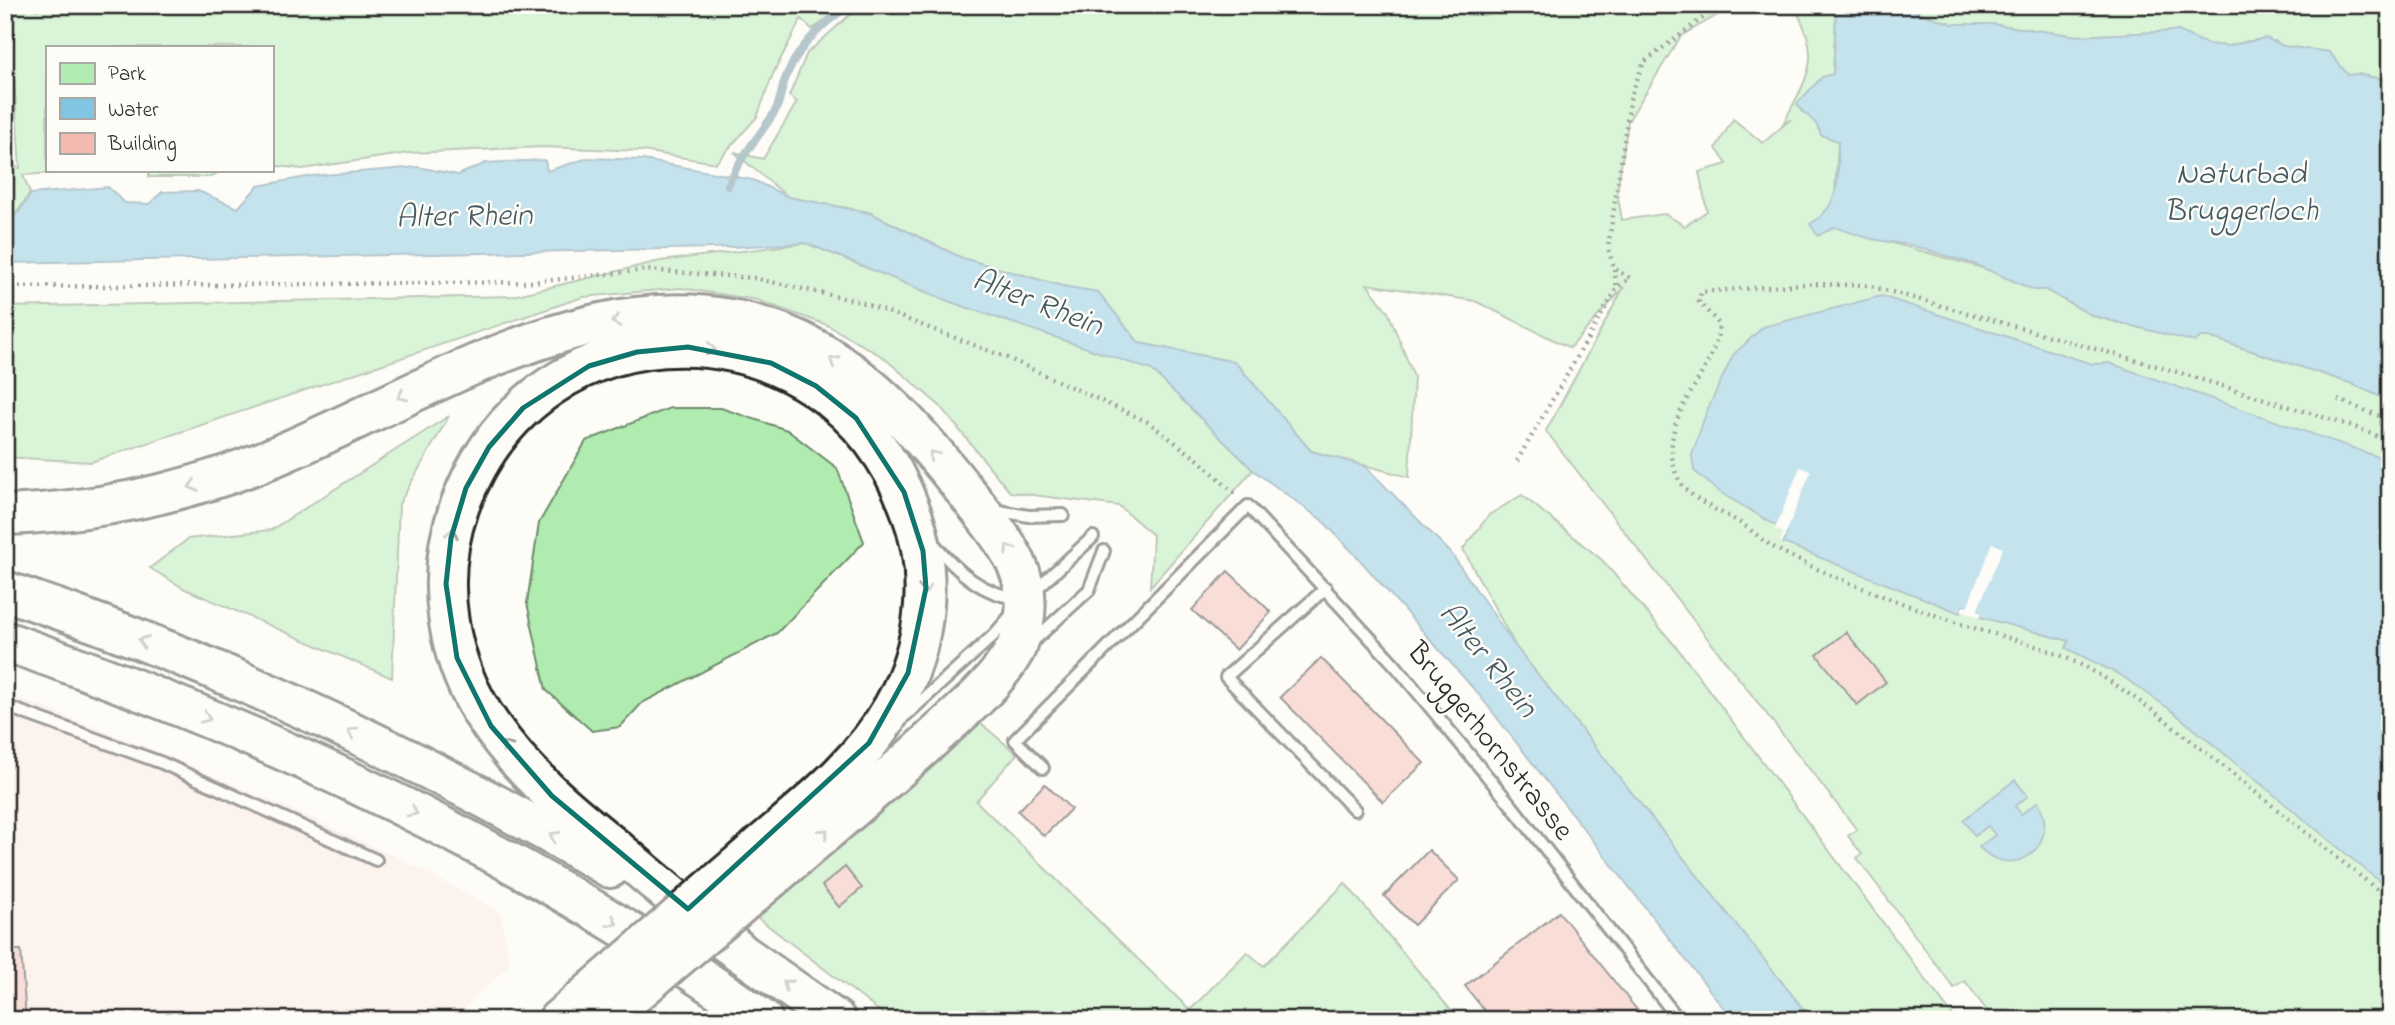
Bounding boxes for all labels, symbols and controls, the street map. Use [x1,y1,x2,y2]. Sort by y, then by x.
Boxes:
legend [46,46,273,172]
text: Park [108,60,147,90]
text: Water [108,96,159,126]
text: Building [107,130,177,162]
water label: Naturbad Bruggerloch [2164,152,2319,236]
water label: Alter Rhein [395,193,534,243]
water label: Alter Rhein [965,258,1110,351]
one-way arrow [610,313,621,328]
one-way arrow [706,342,717,357]
one-way arrow [829,357,842,369]
one-way arrow [397,388,409,402]
one-way arrow [929,450,941,463]
one-way arrow [187,477,199,492]
one-way arrow [443,528,458,540]
one-way arrow [1005,544,1018,557]
one-way arrow [917,585,933,595]
water label: Alter Rhein [1426,593,1549,730]
street label: Bruggerhornstrasse [1394,632,1584,852]
one-way arrow [137,636,149,650]
one-way arrow [200,709,212,723]
one-way arrow [346,726,359,740]
one-way arrow [502,741,515,754]
one-way arrow [406,804,418,818]
one-way arrow [816,829,829,841]
one-way arrow [548,831,561,844]
one-way arrow [605,913,618,926]
one-way arrow [782,980,795,992]

